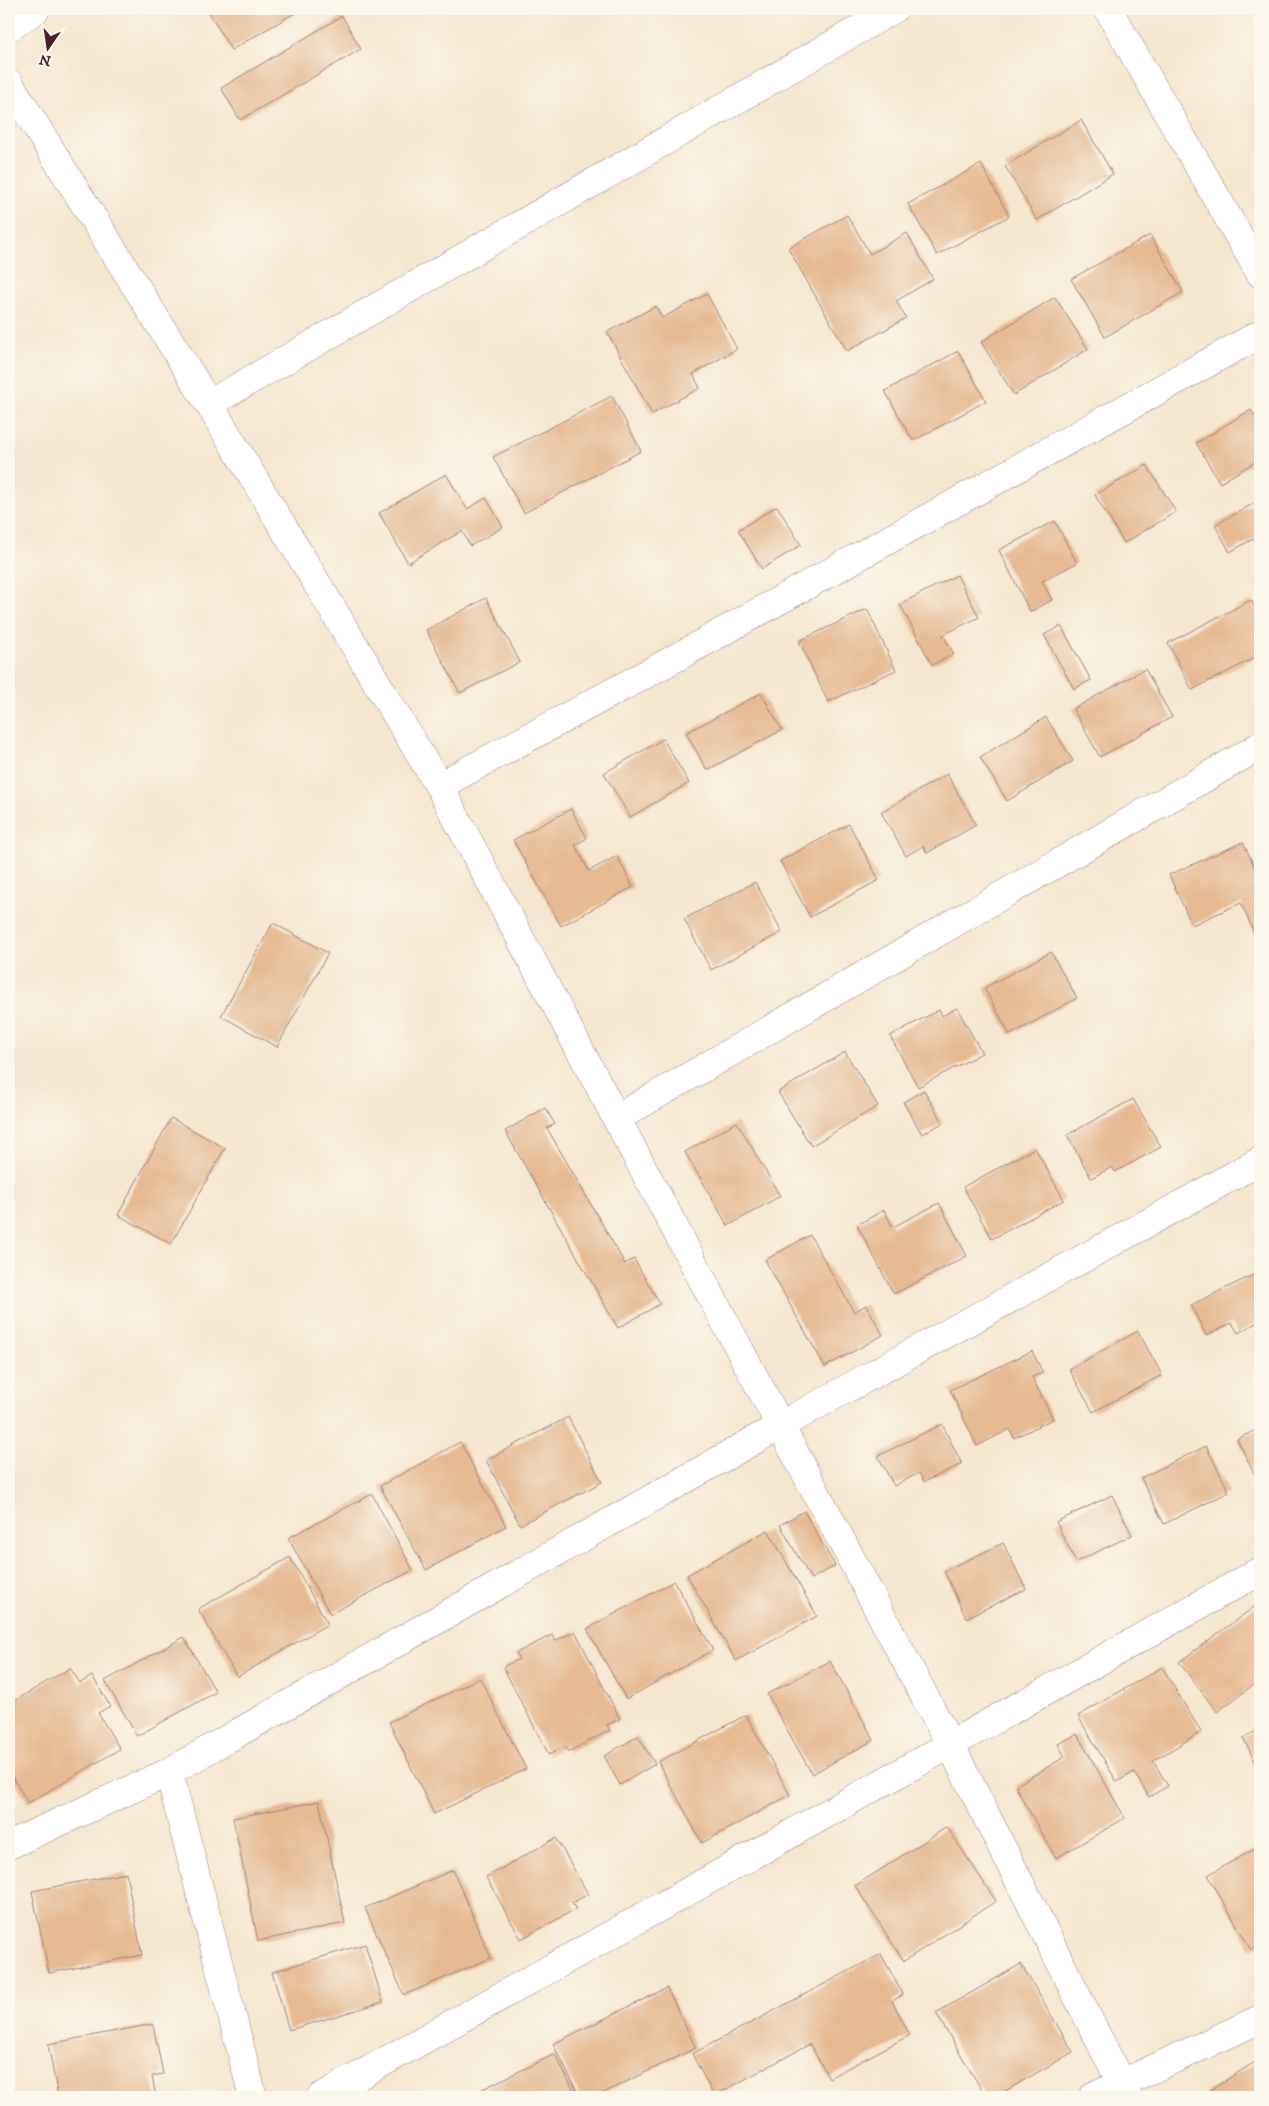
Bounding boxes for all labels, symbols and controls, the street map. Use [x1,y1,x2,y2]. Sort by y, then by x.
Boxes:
north arrow [22,22,72,72]
text: N [37,50,53,70]

